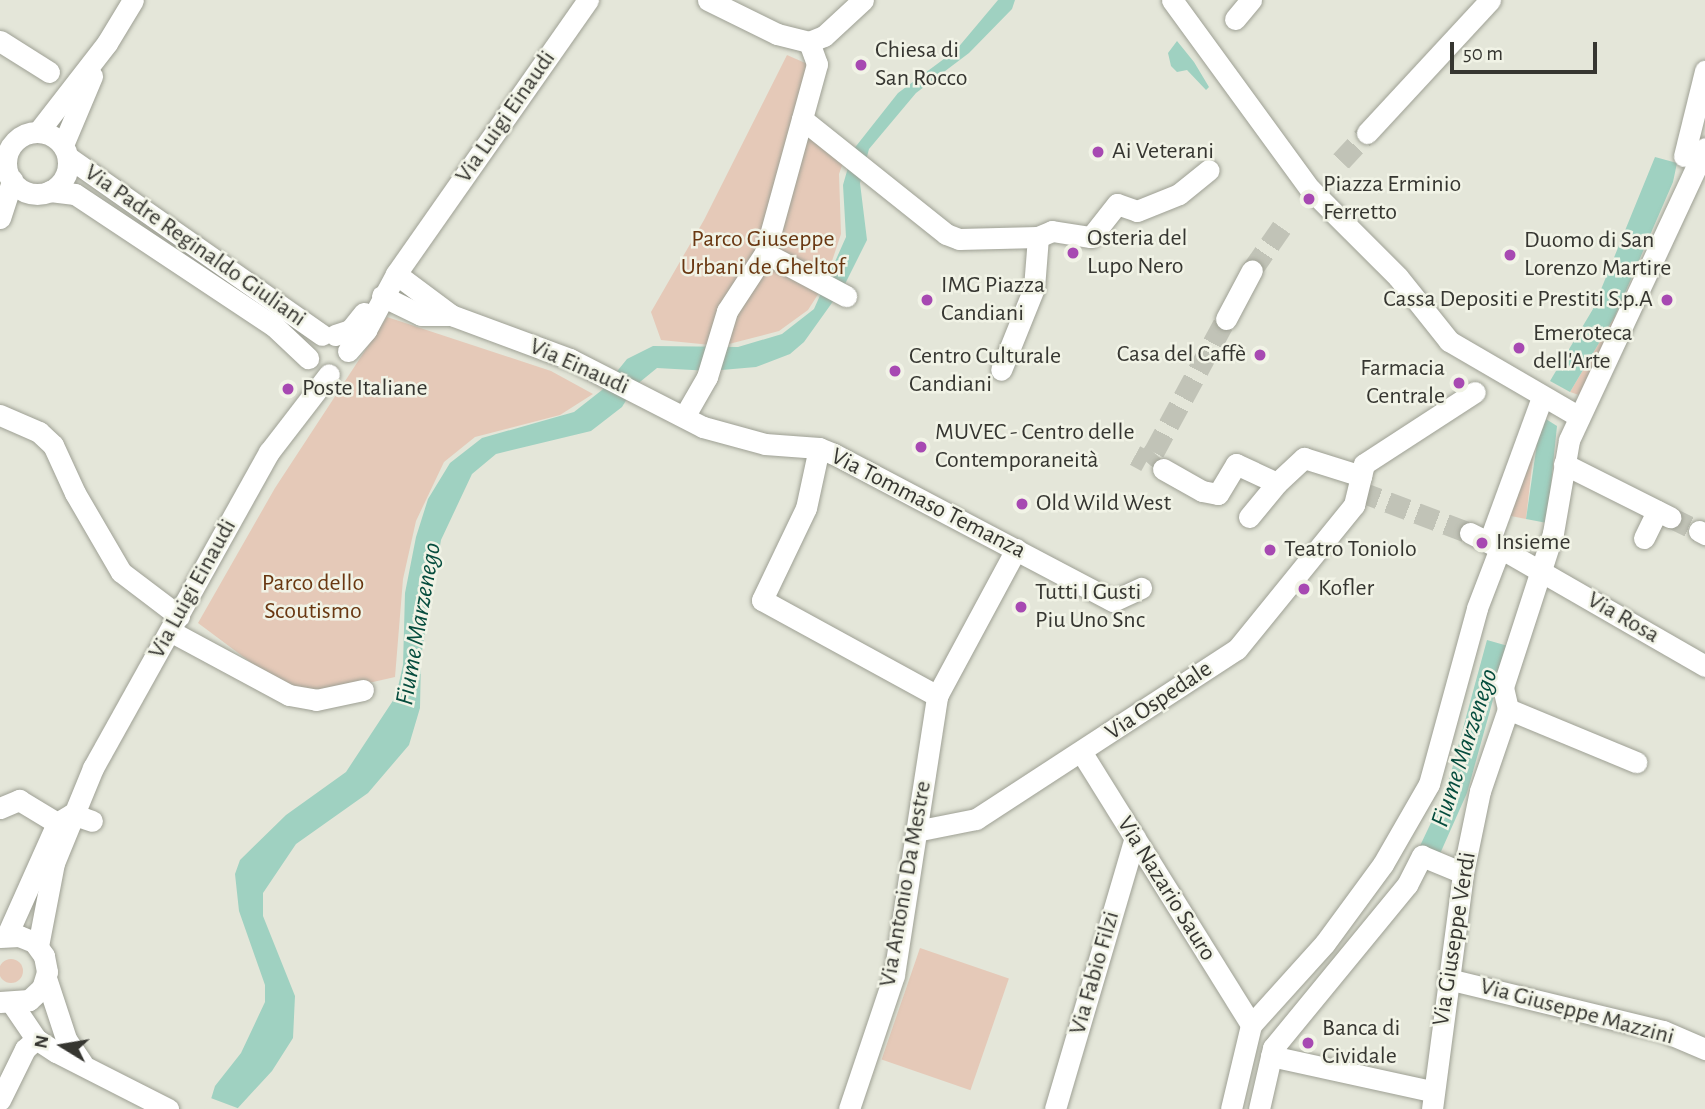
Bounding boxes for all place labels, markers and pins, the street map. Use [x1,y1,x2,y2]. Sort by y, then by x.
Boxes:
place label: Chiesa di San Rocco [875,37,968,93]
marker: Chiesa di San Rocco [853,57,869,73]
place label: Ai Veterani [1112,138,1214,166]
marker: Ai Veterani [1090,144,1106,160]
place label: Piazza Erminio Ferretto [1323,171,1461,227]
marker: Piazza Erminio Ferretto [1301,191,1317,207]
place label: Osteria del Lupo Nero [1087,225,1188,281]
place label: Duomo di San Lorenzo Martire [1524,227,1671,283]
marker: Osteria del Lupo Nero [1065,245,1081,261]
marker: Duomo di San Lorenzo Martire [1502,247,1518,263]
place label: IMG Piazza Candiani [941,272,1045,328]
place label: Cassa Depositi e Prestiti S.p.A [1383,286,1653,314]
marker: IMG Piazza Candiani [919,292,935,308]
marker: Cassa Depositi e Prestiti S.p.A [1659,292,1675,308]
place label: Emeroteca dell'Arte [1533,320,1633,376]
marker: Emeroteca dell'Arte [1511,340,1527,356]
place label: Casa del Caffè [1117,341,1246,369]
place label: Centro Culturale Candiani [909,343,1061,399]
marker: Casa del Caffè [1252,347,1268,363]
place label: Farmacia Centrale [1360,355,1445,411]
marker: Centro Culturale Candiani [887,363,903,379]
place label: Poste Italiane [302,375,427,403]
marker: Farmacia Centrale [1451,375,1467,391]
marker: Poste Italiane [280,381,296,397]
place label: MUVEC - Centro delle Contemporaneità [935,419,1134,475]
marker: MUVEC - Centro delle Contemporaneità [913,439,929,455]
place label: Old Wild West [1036,490,1171,518]
marker: Old Wild West [1014,496,1030,512]
place label: Insieme [1496,529,1571,557]
marker: Insieme [1474,535,1490,551]
place label: Teatro Toniolo [1284,536,1417,564]
marker: Teatro Toniolo [1262,542,1278,558]
place label: Kofler [1318,575,1374,603]
place label: Tutti I Gusti Piu Uno Snc [1035,579,1145,635]
marker: Kofler [1296,581,1312,597]
marker: Tutti I Gusti Piu Uno Snc [1013,599,1029,615]
place label: Banca di Cividale [1322,1015,1400,1071]
marker: Banca di Cividale [1300,1035,1316,1051]

